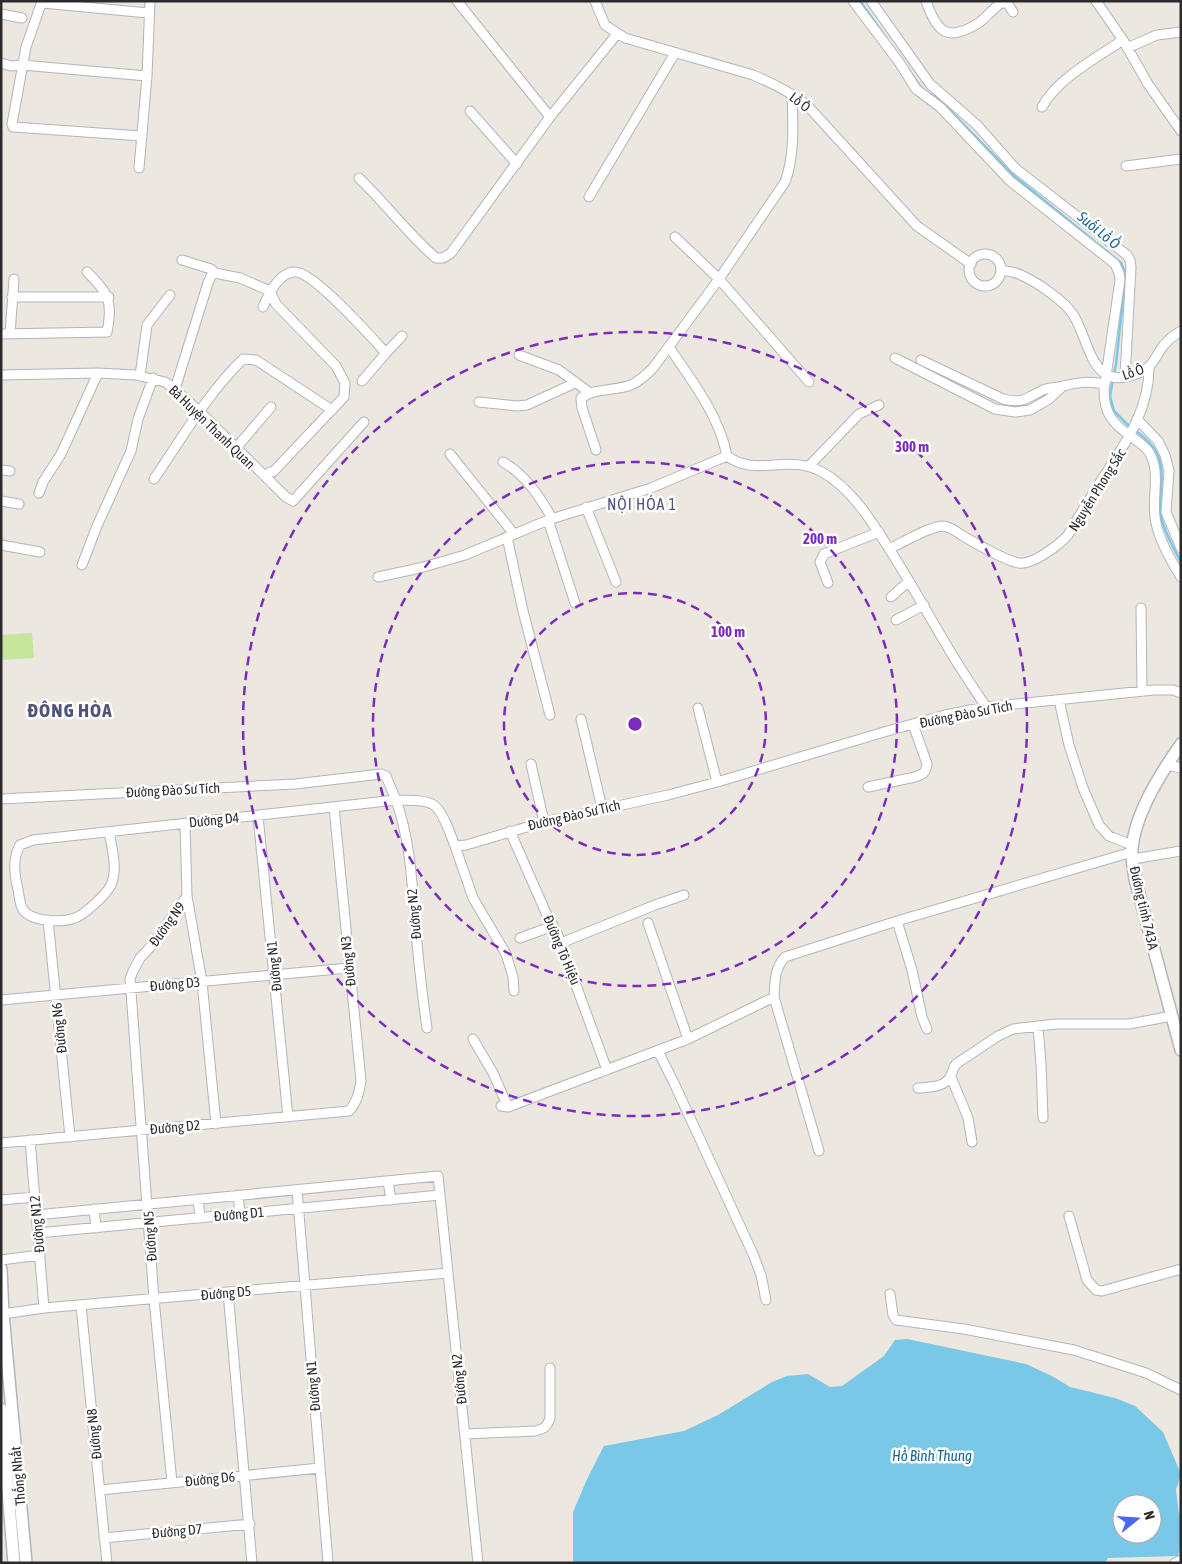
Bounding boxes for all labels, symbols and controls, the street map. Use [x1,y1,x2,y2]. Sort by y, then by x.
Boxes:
street label: Lồ Ô [786,88,814,115]
water label: Suối Lồ Ồ [1074,206,1125,252]
street label: Lồ Ô [1120,360,1146,383]
street label: Bà Huyện Thanh Quan [166,382,258,472]
text: 300 m [895,438,929,455]
street label: Nguyễn Phong Sắc [1065,445,1129,534]
district label: NỘI HÓA 1 [607,495,677,513]
text: 200 m [803,530,837,547]
text: 100 m [711,623,745,640]
street label: Đường Đào Sư Tích [918,697,1014,731]
district label: ĐÔNG HÒA [27,699,113,721]
centre of rings [626,715,644,733]
street label: Đường Đào Sư Tích [125,780,221,800]
street label: Đường Đào Sư Tích [526,797,622,833]
street label: Dường D4 [188,809,240,831]
street label: Đường tỉnh 743A [1127,865,1161,951]
street label: Đướng N2 [404,888,424,940]
street label: Đường N9 [146,899,188,949]
street label: Đường Tô Hiệu [540,913,584,987]
street label: Đường N3 [337,935,359,987]
street label: Đường N1 [263,940,285,992]
street label: Đường D3 [149,974,201,994]
street label: Đường N6 [48,1002,70,1054]
street label: Đường D2 [149,1117,201,1137]
street label: Đường N12 [27,1195,47,1253]
street label: Đướng D1 [213,1204,265,1224]
street label: Đường N5 [140,1210,160,1262]
street label: Đướng D5 [200,1283,252,1303]
street label: Đướng N2 [448,1353,470,1405]
street label: Đướng N1 [303,1360,323,1412]
street label: Đướng N8 [83,1408,105,1460]
street label: Thống Nhất [6,1446,29,1506]
water label: Hồ Bình Thung [892,1447,972,1464]
street label: Đường D6 [184,1468,236,1490]
north arrow [1112,1494,1162,1544]
text: N [1141,1509,1158,1521]
street label: Đường D7 [151,1521,203,1541]

